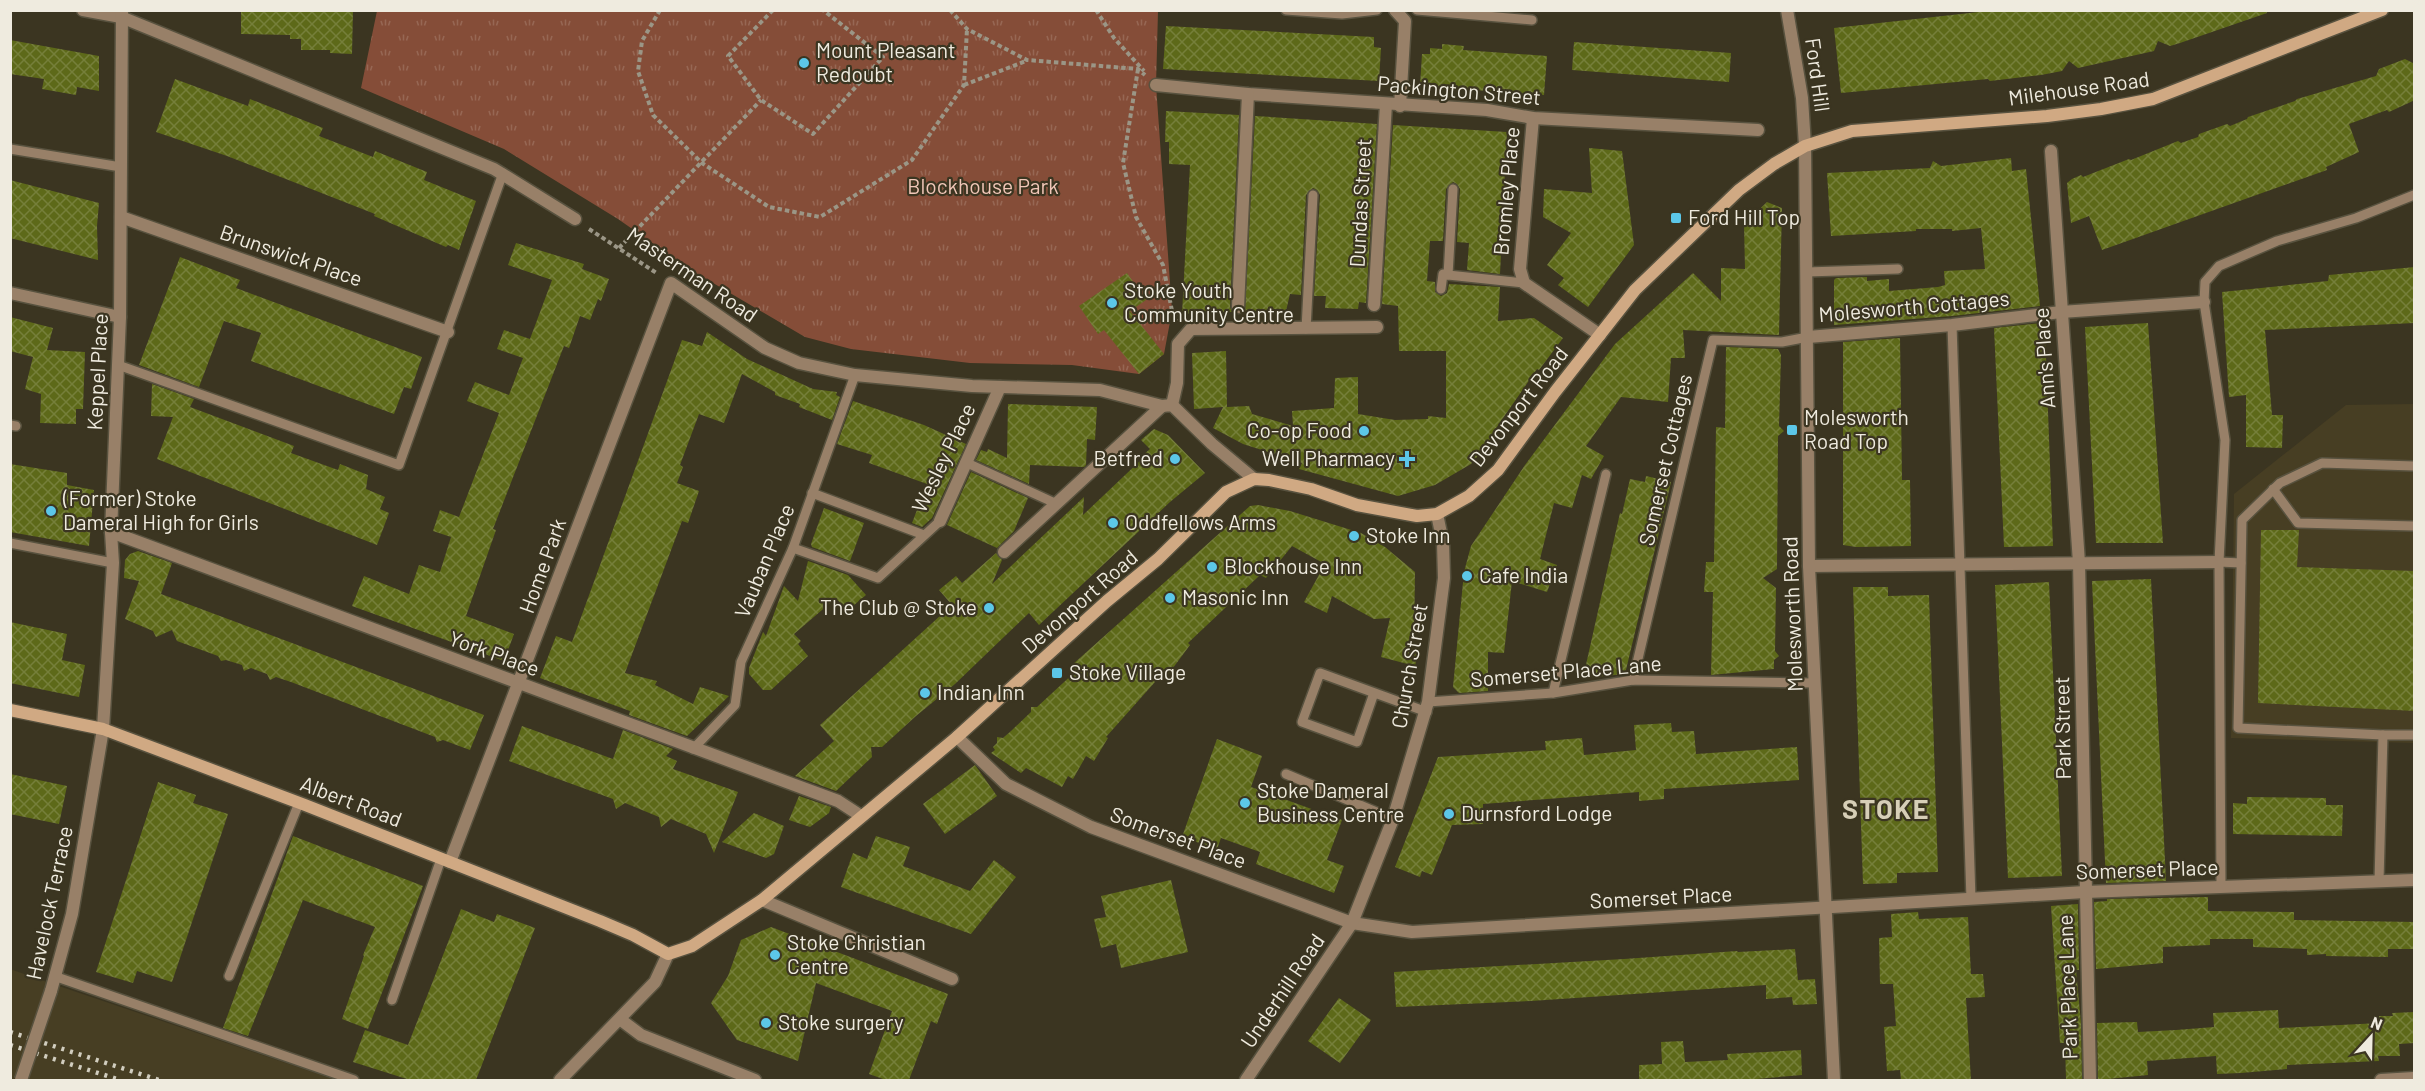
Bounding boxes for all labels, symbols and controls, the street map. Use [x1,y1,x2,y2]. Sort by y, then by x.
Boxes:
street label: Ford Hill [1801,36,1836,113]
place label: Mount Pleasant Redoubt [816,37,956,86]
marker: Mount Pleasant Redoubt [797,56,811,70]
street label: Milehouse Road [2007,65,2151,110]
street label: Packington Street [1376,70,1542,109]
street label: Bromley Place [1487,125,1524,256]
street label: Dundas Street [1344,138,1375,268]
park label: Blockhouse Park [907,173,1059,198]
place label: Ford Hill Top [1688,204,1800,229]
marker: Ford Hill Top [1669,211,1683,225]
street label: Brunswick Place [217,219,366,291]
street label: Masterman Road [623,221,763,327]
place label: Stoke Youth Community Centre [1124,277,1294,326]
street label: Molesworth Cottages [1817,285,2010,326]
marker: Stoke Youth Community Centre [1105,296,1119,310]
street label: Ann's Place [2027,307,2060,410]
street label: Keppel Place [81,313,112,431]
street label: Devonport Road [1463,341,1572,471]
street label: Somerset Cottages [1633,372,1696,548]
street label: Wesley Place [906,399,980,516]
place label: Molesworth Road Top [1804,404,1909,453]
place label: Co-op Food [1247,417,1352,442]
marker: Molesworth Road Top [1785,423,1799,437]
marker: Co-op Food [1357,424,1371,438]
place label: Betfred [1093,445,1163,470]
place label: Well Pharmacy [1262,445,1395,470]
marker: Betfred [1168,452,1182,466]
marker: Well Pharmacy [1400,452,1414,466]
place label: (Former) Stoke Dameral High for Girls [62,485,259,534]
street label: Vauban Place [728,500,799,621]
marker: (Former) Stoke Dameral High for Girls [44,504,58,518]
place label: Oddfellows Arms [1125,509,1276,534]
street label: Home Park [513,515,570,616]
marker: Oddfellows Arms [1106,516,1120,530]
place label: Stoke Inn [1366,522,1451,547]
marker: Stoke Inn [1347,529,1361,543]
street label: Molesworth Road [1776,536,1807,692]
street label: Devonport Road [1016,544,1142,658]
place label: Blockhouse Inn [1224,553,1362,578]
marker: Blockhouse Inn [1205,560,1219,574]
place label: Cafe India [1479,562,1568,587]
marker: Cafe India [1460,569,1474,583]
place label: Masonic Inn [1182,584,1289,609]
marker: Masonic Inn [1163,591,1177,605]
place label: The Club @ Stoke [820,594,977,619]
marker: The Club @ Stoke [982,601,996,615]
street label: Church Street [1385,601,1432,730]
street label: York Place [446,625,543,680]
street label: Somerset Place Lane [1469,650,1663,691]
place label: Stoke Village [1069,659,1186,684]
marker: Stoke Village [1050,666,1064,680]
street label: Park Street [2048,676,2075,780]
place label: Indian Inn [937,679,1025,704]
marker: Indian Inn [918,686,932,700]
street label: Albert Road [297,770,406,831]
place label: Stoke Dameral Business Centre [1257,777,1404,826]
district label: STOKE [1842,792,1930,824]
marker: Stoke Dameral Business Centre [1238,796,1252,810]
street label: Somerset Place [1107,800,1250,873]
place label: Durnsford Lodge [1461,800,1612,825]
marker: Durnsford Lodge [1442,807,1456,821]
street label: Havelock Terrace [20,823,77,982]
street label: Somerset Place [2075,854,2219,883]
street label: Somerset Place [1589,880,1733,913]
street label: Park Place Lane [2051,914,2082,1060]
street label: Underhill Road [1234,928,1329,1052]
place label: Stoke Christian Centre [787,929,926,978]
marker: Stoke Christian Centre [768,948,782,962]
north arrow [2341,1007,2401,1067]
place label: Stoke surgery [778,1009,904,1034]
text: N [2368,1012,2385,1033]
marker: Stoke surgery [759,1016,773,1030]

